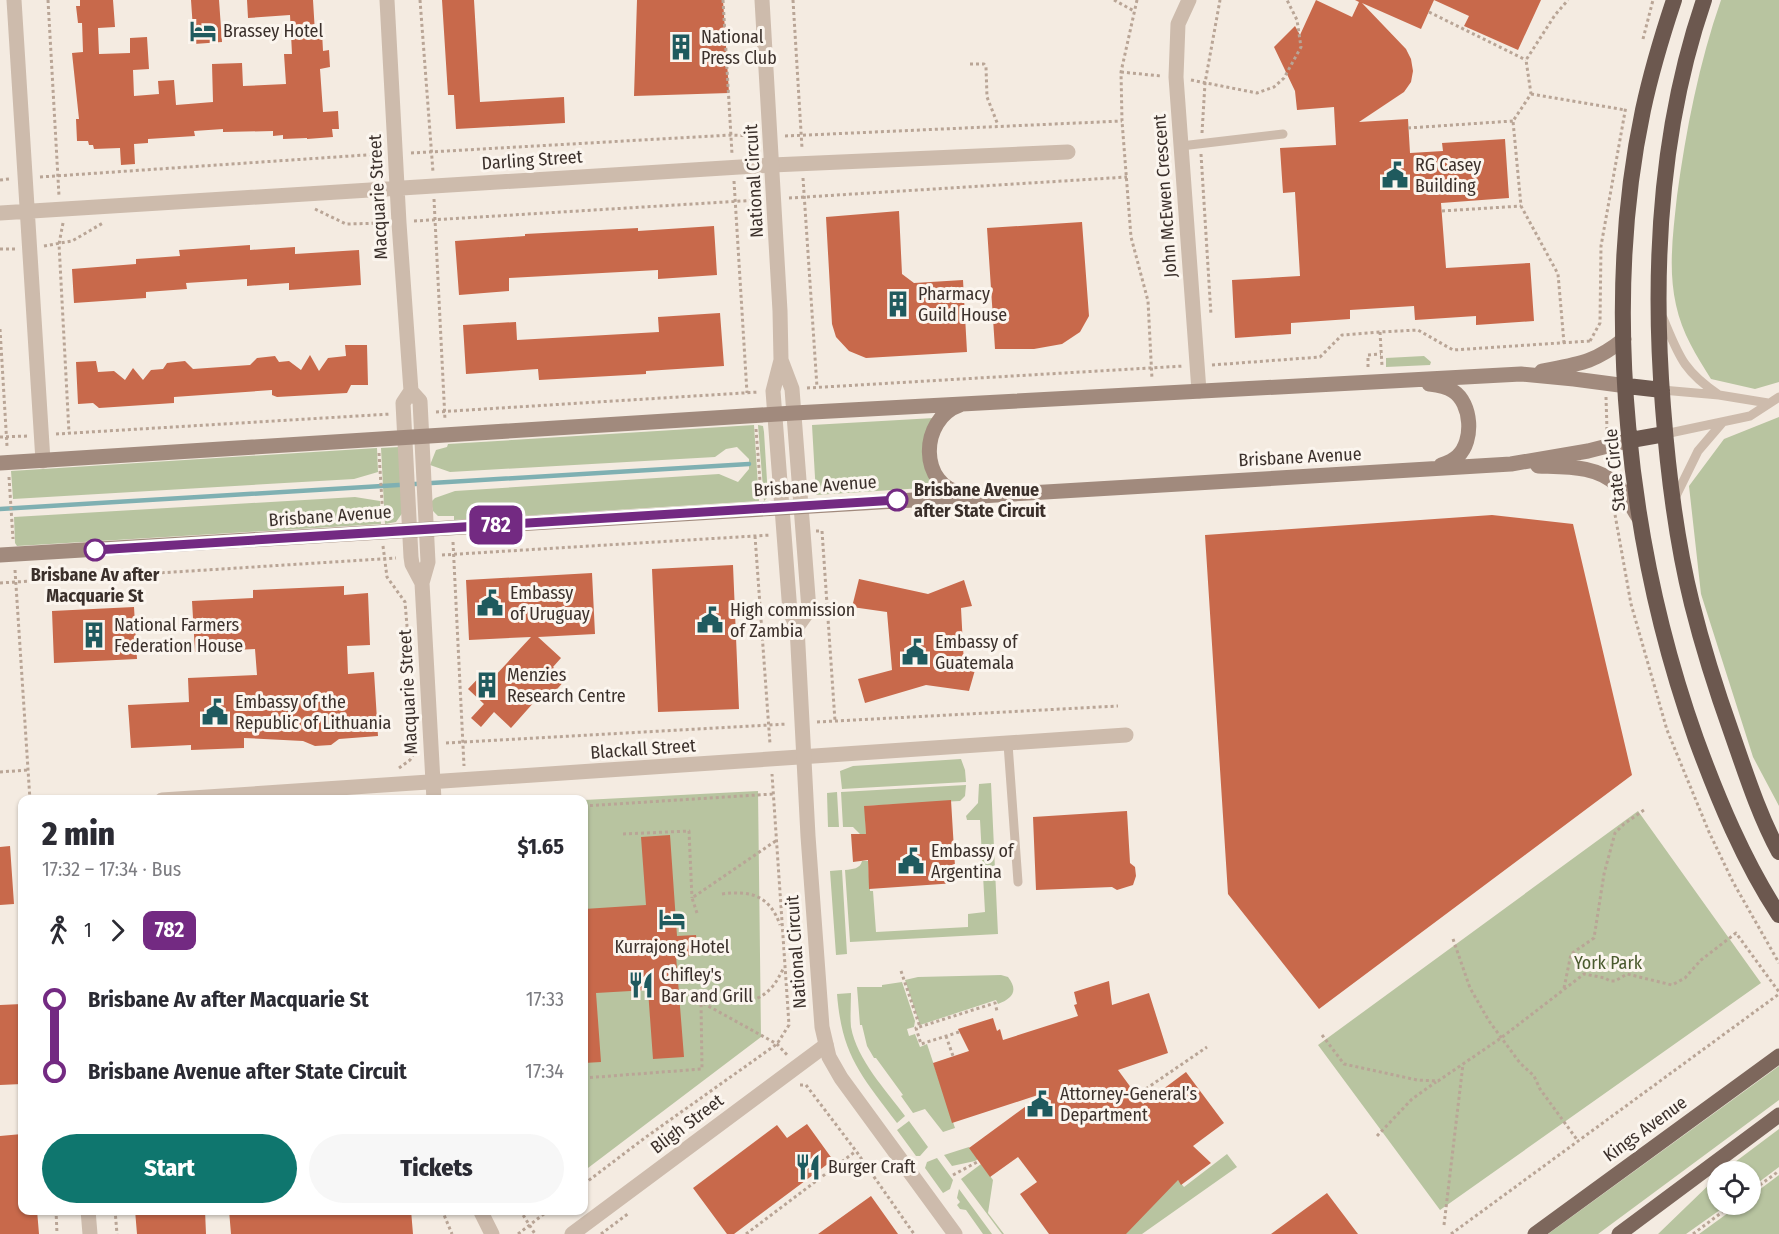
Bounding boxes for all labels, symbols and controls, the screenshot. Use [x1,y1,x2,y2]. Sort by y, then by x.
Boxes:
hotel icon: Brassey Hotel [188,16,218,46]
place label: Brassey Hotel [223,20,323,42]
place label: National Press Club [701,26,777,69]
building icon: National Press Club [666,32,696,62]
street label: John McEwen Crescent [1148,114,1182,278]
street label: National Circuit [740,124,768,238]
street label: Macquarie Street [364,134,392,260]
street label: Darling Street [481,145,583,174]
place label: RG Casey Building [1415,154,1481,197]
public building icon: RG Casey Building [1380,160,1410,190]
place label: Pharmacy Guild House [918,283,1007,326]
building icon: Pharmacy Guild House [883,289,913,319]
street label: State Circle [1600,427,1630,512]
street label: Brisbane Avenue [1238,443,1362,471]
street label: Brisbane Avenue [753,471,877,501]
place label: Brisbane Avenue after State Circuit [914,479,1047,522]
marker: Brisbane Avenue after State Circuit [886,489,908,511]
street label: Brisbane Avenue [268,501,392,531]
line badge: 782 [462,506,530,544]
text: 782 [481,512,511,538]
marker: Brisbane Av after Macquarie St [84,539,106,561]
place label: Brisbane Av after Macquarie St [31,564,160,607]
place label: Embassy of Uruguay [510,582,590,625]
public building icon: Embassy of Uruguay [475,588,505,618]
place label: High commission of Zambia [730,599,855,642]
public building icon: High commission of Zambia [695,605,725,635]
place label: National Farmers Federation House [114,614,243,657]
building icon: National Farmers Federation House [79,620,109,650]
street label: Macquarie Street [394,629,422,755]
place label: Embassy of Guatemala [935,631,1019,674]
public building icon: Embassy of Guatemala [900,637,930,667]
place label: Menzies Research Centre [507,664,626,707]
building icon: Menzies Research Centre [472,670,502,700]
place label: Embassy of the Republic of Lithuania [235,691,392,734]
public building icon: Embassy of the Republic of Lithuania [200,697,230,727]
street label: Blackall Street [589,734,697,764]
text: 2 min [42,814,115,854]
text: $1.65 [518,833,564,860]
place label: Embassy of Argentina [931,840,1015,883]
public building icon: Embassy of Argentina [896,846,926,876]
text: 17:32 – 17:34 · Bus [42,857,181,881]
street label: National Circuit [781,894,811,1009]
hotel icon: Kurrajong Hotel [657,904,687,934]
icon: walk [42,914,75,947]
icon: forward [101,914,134,947]
text: 782 [155,917,184,943]
text: 1 [84,918,92,942]
place label: Kurrajong Hotel [614,936,730,958]
park label: York Park [1574,952,1643,974]
place label: Chifley's Bar and Grill [661,964,753,1007]
restaurant icon: Chifley's Bar and Grill [626,970,656,1000]
text: Brisbane Av after Macquarie St [88,986,369,1013]
text: 17:33 [526,987,564,1011]
text: Brisbane Avenue after State Circuit [88,1058,407,1085]
text: 17:34 [525,1059,564,1083]
place label: Attorney-General’s Department [1060,1083,1198,1126]
street label: Bligh Street [646,1089,728,1159]
public building icon: Attorney-General’s Department [1025,1089,1055,1119]
street label: Kings Avenue [1599,1091,1691,1167]
button: Start [42,1134,297,1203]
button: Tickets [309,1134,564,1203]
restaurant icon: Burger Craft [793,1152,823,1182]
place label: Burger Craft [828,1156,916,1178]
map controls [1707,1161,1761,1215]
button: locate [1707,1161,1761,1215]

